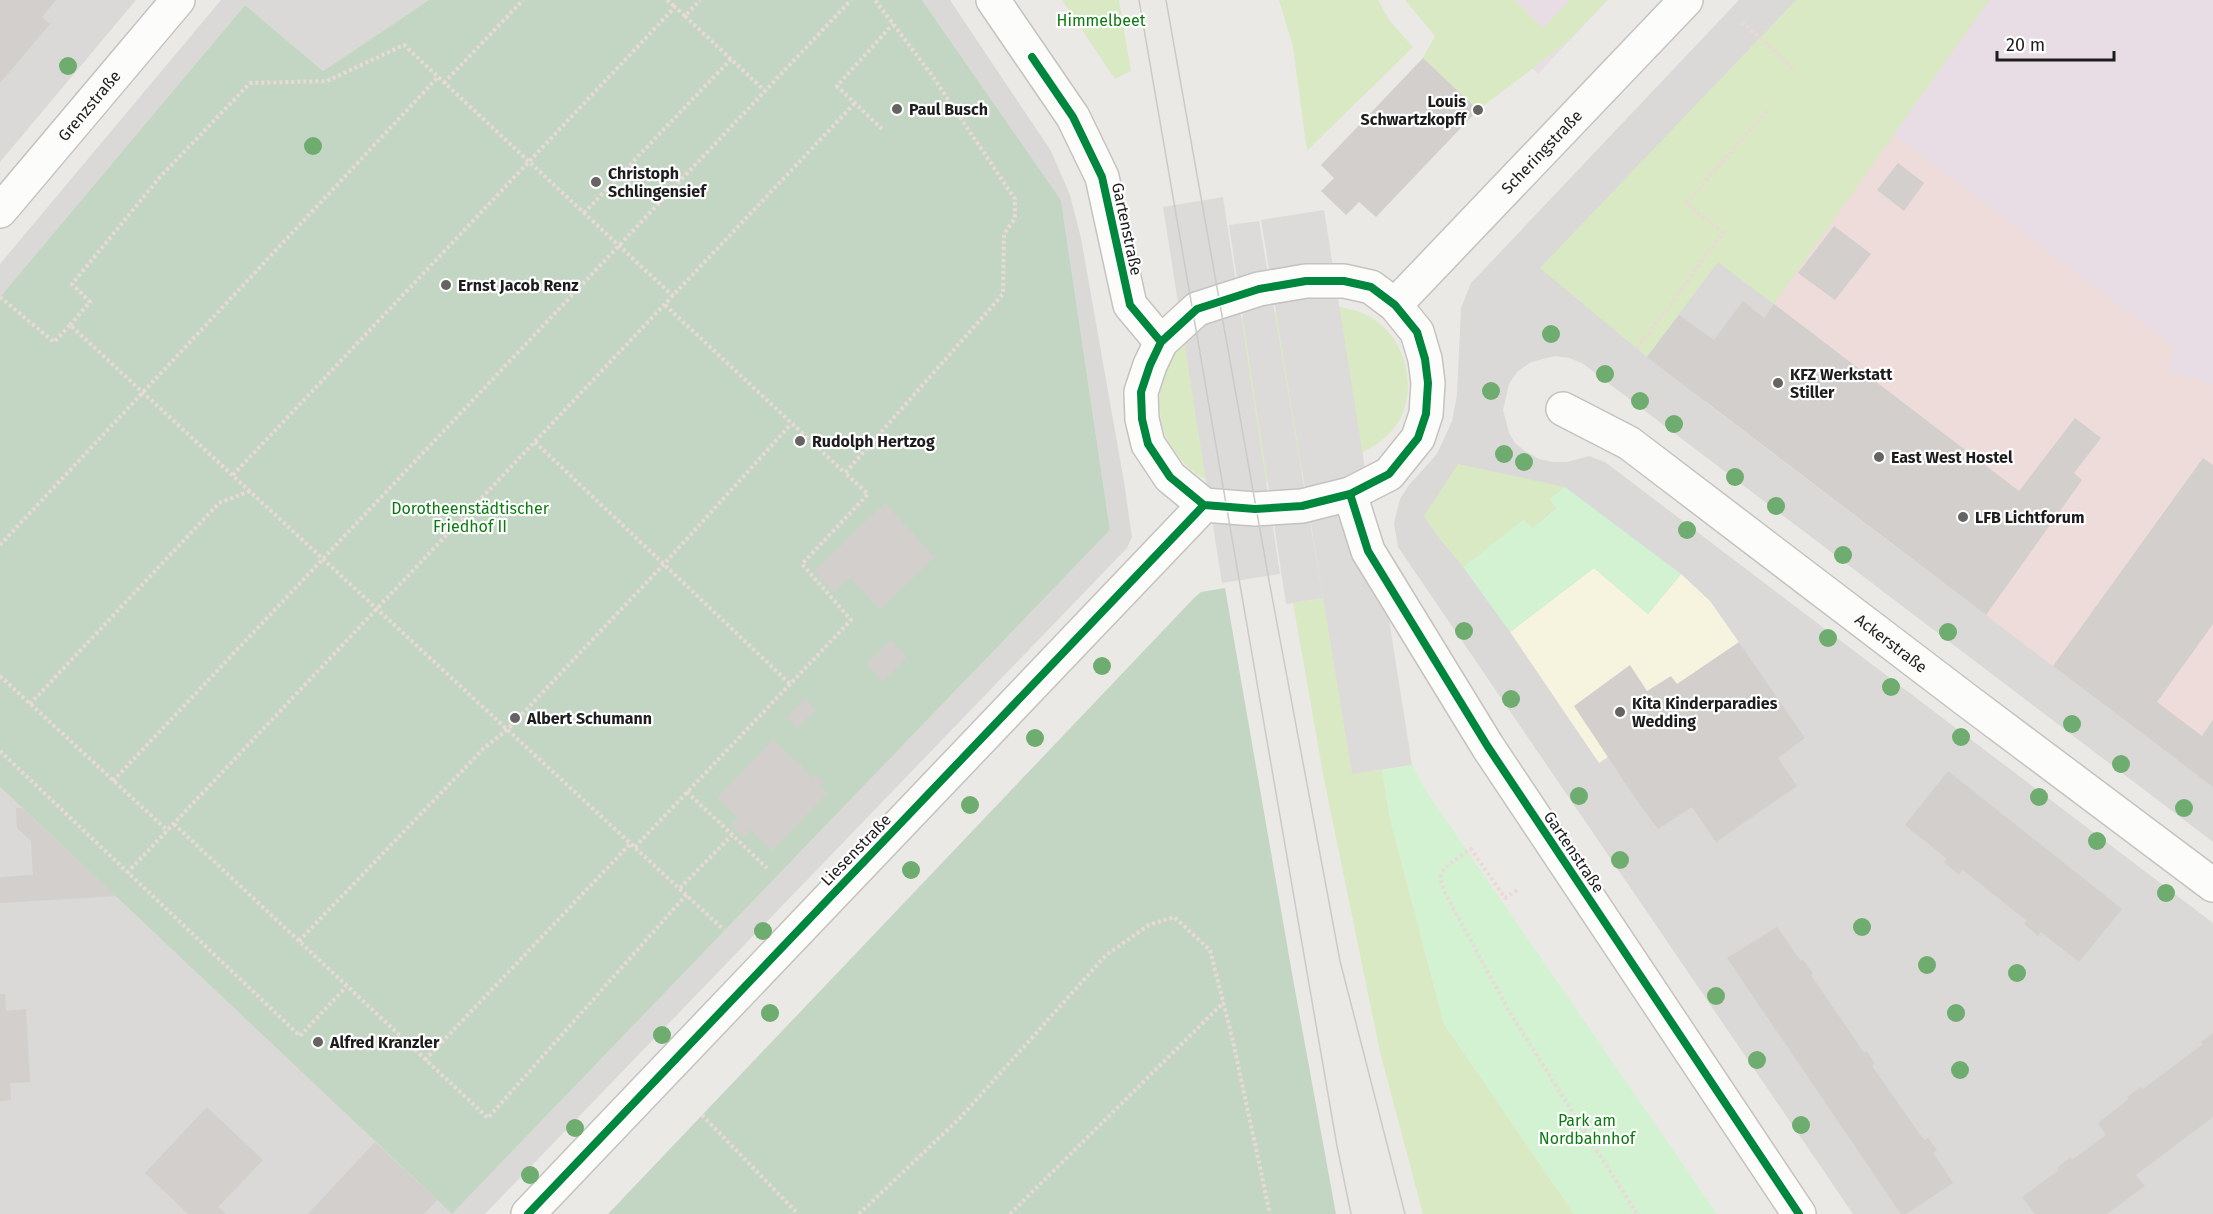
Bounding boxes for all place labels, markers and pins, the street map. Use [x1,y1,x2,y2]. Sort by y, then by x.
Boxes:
place label: Louis Schwartzkopff [1361,92,1467,129]
place label: Paul Busch [909,100,988,119]
marker: Paul Busch [890,102,904,116]
marker: Louis Schwartzkopff [1471,103,1485,117]
place label: Christoph Schlingensief [608,164,707,201]
marker: Christoph Schlingensief [589,175,603,189]
place label: Ernst Jacob Renz [458,276,579,295]
marker: Ernst Jacob Renz [439,278,453,292]
place label: KFZ Werkstatt Stiller [1790,365,1893,402]
marker: KFZ Werkstatt Stiller [1771,376,1785,390]
place label: Rudolph Hertzog [812,432,935,451]
marker: Rudolph Hertzog [793,434,807,448]
place label: East West Hostel [1891,448,2013,467]
marker: East West Hostel [1872,450,1886,464]
place label: LFB Lichtforum [1975,508,2084,527]
marker: LFB Lichtforum [1956,510,1970,524]
place label: Kita Kinderparadies Wedding [1632,694,1778,731]
marker: Kita Kinderparadies Wedding [1613,705,1627,719]
place label: Albert Schumann [526,709,652,728]
marker: Albert Schumann [508,711,522,725]
place label: Alfred Kranzler [329,1033,440,1052]
marker: Alfred Kranzler [311,1035,325,1049]

